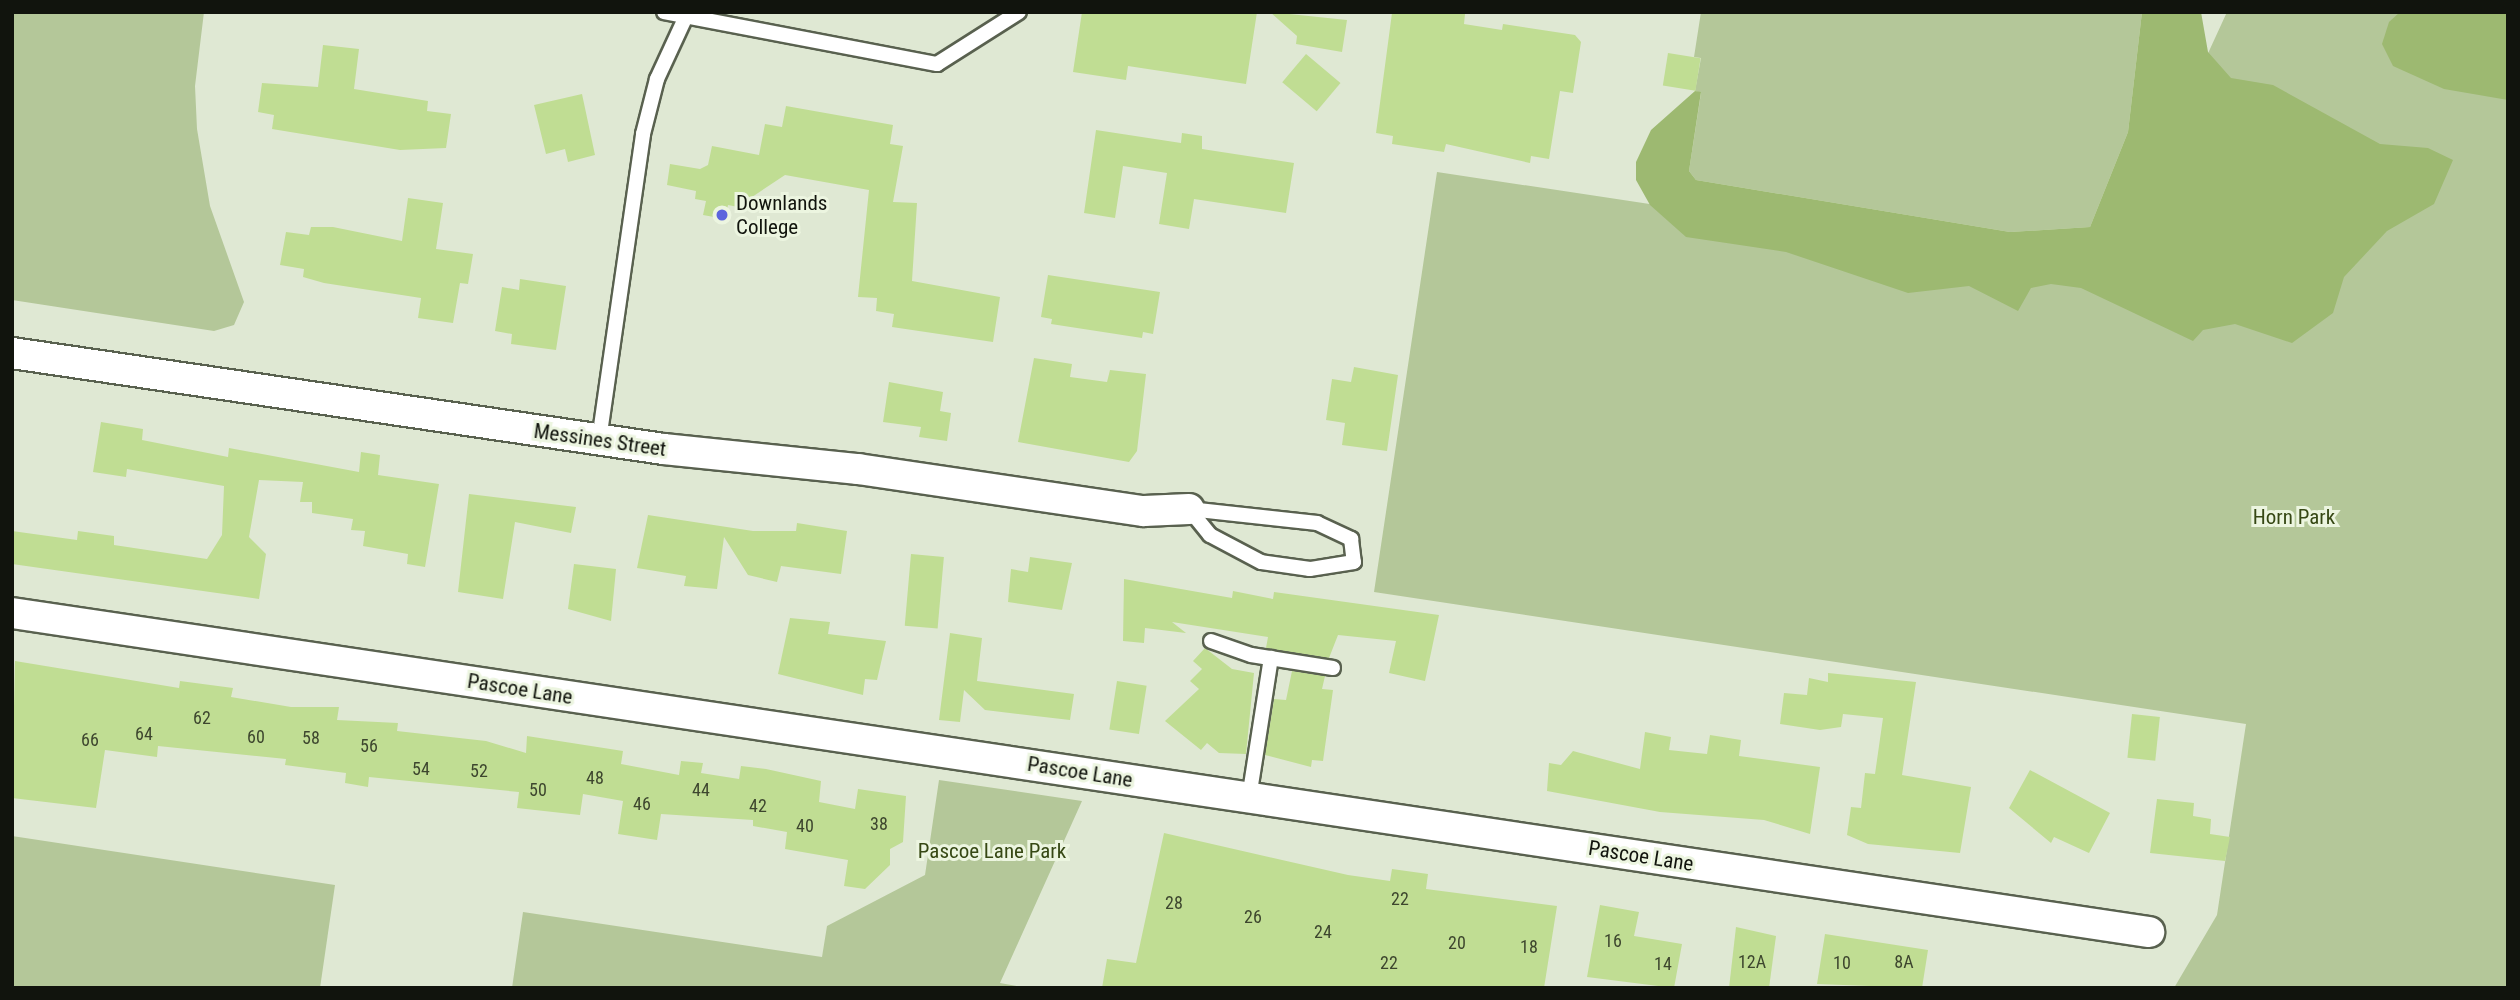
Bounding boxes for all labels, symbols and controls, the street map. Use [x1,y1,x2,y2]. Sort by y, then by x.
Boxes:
place label: Downlands College [736,190,827,240]
marker: Downlands College [714,207,730,223]
street label: Messines Street [532,418,668,462]
park label: Horn Park [2253,504,2335,530]
street label: Pascoe Lane [466,668,574,710]
house number: 62 [193,707,211,729]
house number: 64 [135,723,153,745]
house number: 60 [247,726,265,748]
house number: 58 [302,727,320,749]
house number: 66 [81,729,99,751]
house number: 56 [360,735,378,757]
street label: Pascoe Lane [1026,751,1134,793]
house number: 54 [412,758,430,780]
house number: 52 [470,760,488,782]
house number: 48 [586,767,604,789]
house number: 50 [529,779,547,801]
house number: 44 [692,779,710,801]
house number: 46 [633,793,651,815]
house number: 42 [749,795,767,817]
house number: 38 [870,813,888,835]
house number: 40 [796,815,814,837]
street label: Pascoe Lane [1587,835,1695,877]
park label: Pascoe Lane Park [918,838,1066,864]
house number: 22 [1391,888,1409,910]
house number: 28 [1165,892,1183,914]
house number: 26 [1244,906,1262,928]
house number: 24 [1314,921,1332,943]
house number: 16 [1604,930,1622,952]
house number: 20 [1448,932,1466,954]
house number: 18 [1520,936,1538,958]
house number: 12A [1738,951,1766,973]
house number: 8A [1894,951,1914,973]
house number: 22 [1380,952,1398,974]
house number: 10 [1833,952,1851,974]
house number: 14 [1654,953,1672,975]

